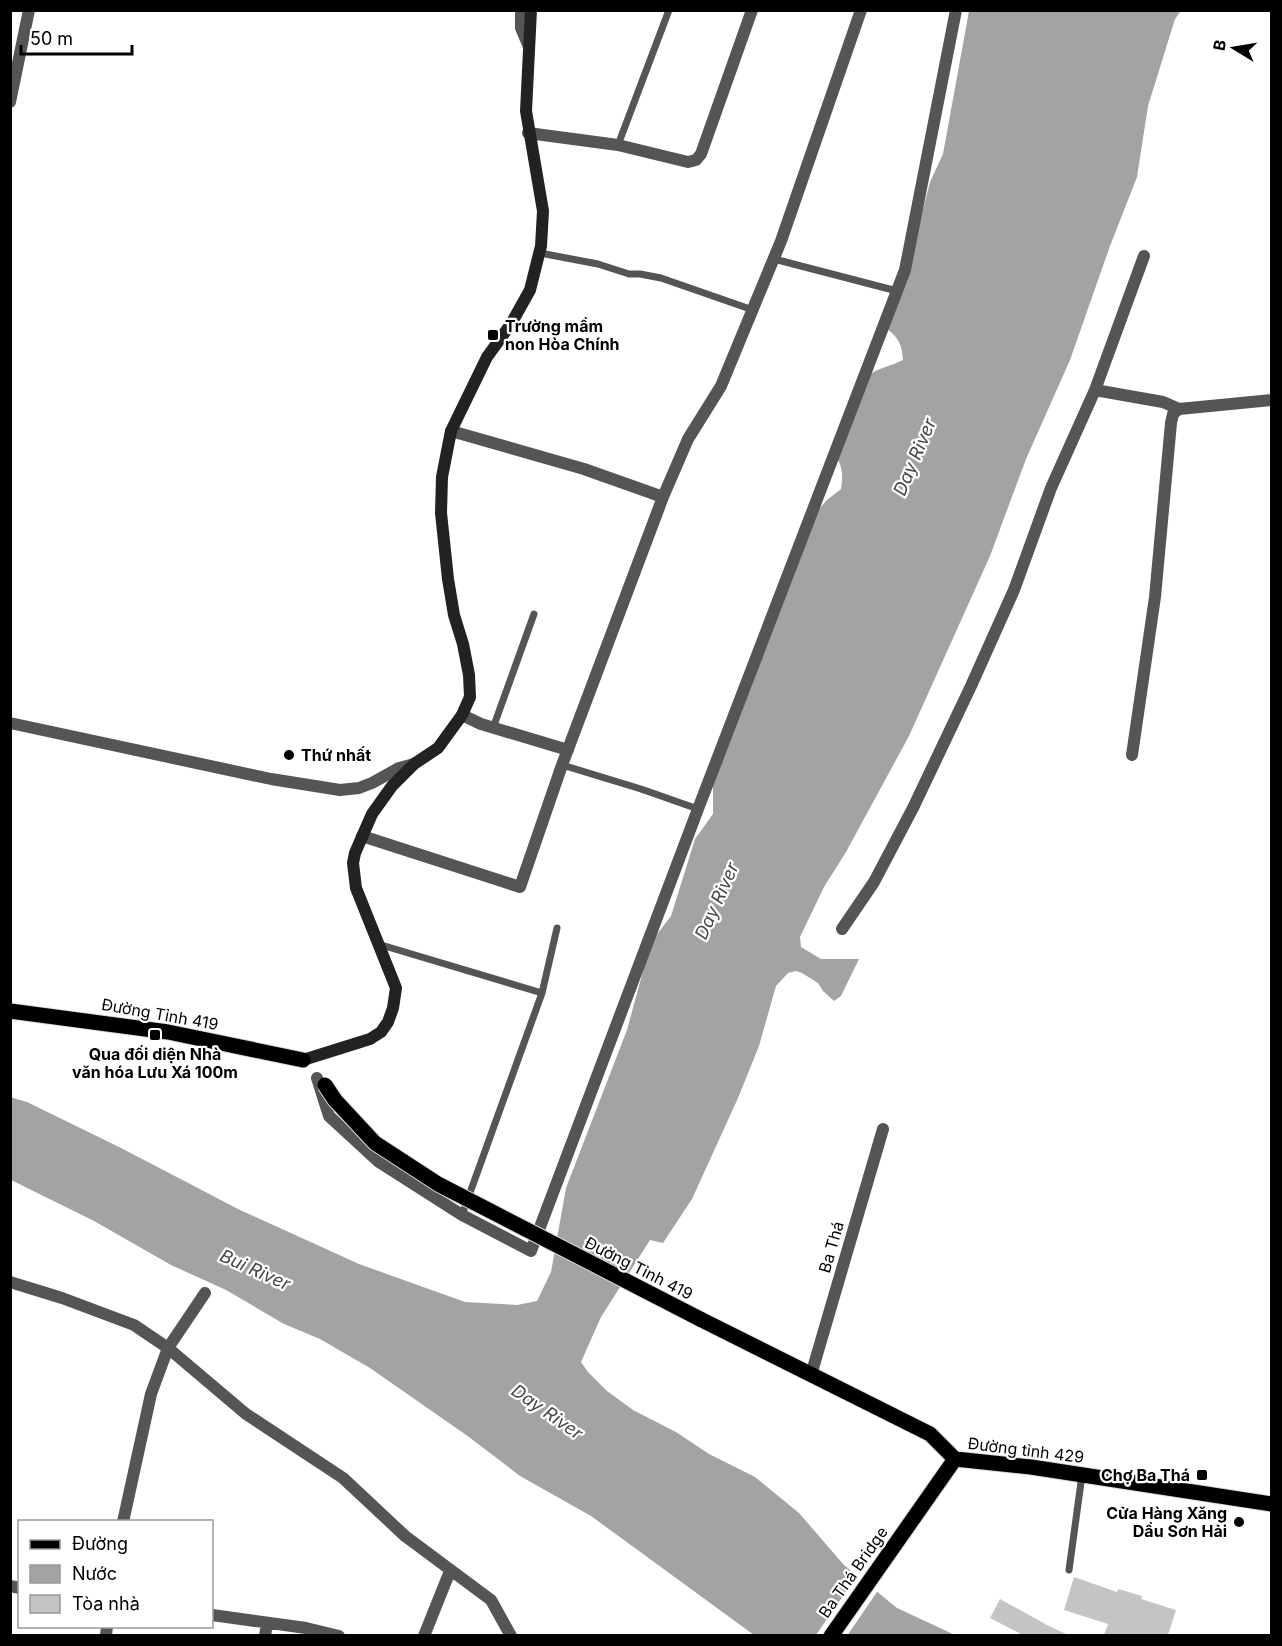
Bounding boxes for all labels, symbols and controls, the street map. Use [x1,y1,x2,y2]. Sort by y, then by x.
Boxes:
scale bar [21,18,132,56]
north arrow [1204,18,1264,78]
text: 50 m [30,28,73,49]
text: B [1208,38,1230,52]
place label: Trường mầm non Hòa Chính [505,316,620,354]
marker: Trường mầm non Hòa Chính [486,328,500,342]
water label: Day River [889,414,941,499]
place label: Thứ nhất [301,745,371,765]
marker: Thứ nhất [282,748,296,762]
water label: Day River [690,858,743,942]
street label: Đường Tỉnh 419 [100,994,220,1034]
marker: Qua đối diện Nhà văn hóa Lưu Xá 100m [148,1028,162,1042]
place label: Qua đối diện Nhà văn hóa Lưu Xá 100m [72,1044,238,1082]
street label: Ba Thá [814,1219,848,1275]
street label: Đường Tỉnh 419 [582,1232,696,1304]
water label: Bui River [217,1245,295,1295]
water label: Day River [508,1380,588,1444]
street label: Đường tỉnh 429 [967,1433,1085,1467]
place label: Chợ Ba Thá [1101,1465,1190,1485]
marker: Chợ Ba Thá [1195,1468,1209,1482]
place label: Cửa Hàng Xăng Dầu Sơn Hải [1106,1503,1227,1541]
marker: Cửa Hàng Xăng Dầu Sơn Hải [1232,1515,1246,1529]
legend [18,1520,213,1628]
street label: Ba Thá Bridge [814,1523,892,1621]
text: Đường [72,1533,128,1554]
text: Nước [72,1563,117,1584]
text: Tòa nhà [72,1593,140,1614]

